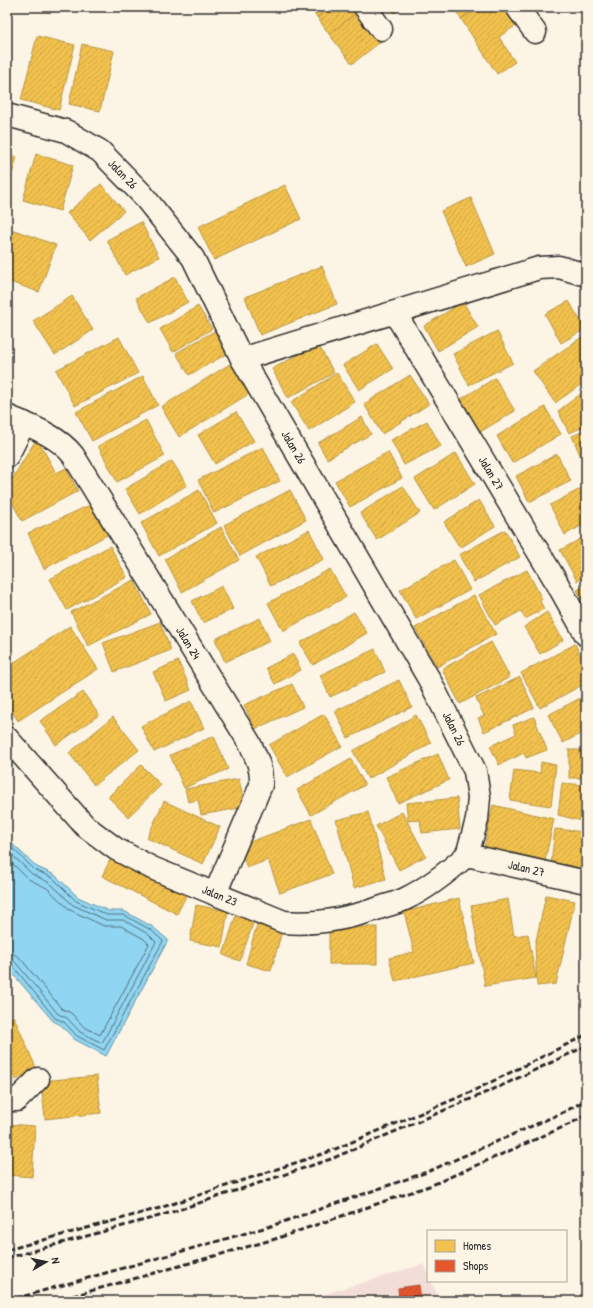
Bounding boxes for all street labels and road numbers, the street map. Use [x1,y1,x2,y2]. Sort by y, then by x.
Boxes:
street label: Jalan 26 [104,155,142,193]
street label: Jalan 26 [278,427,310,467]
street label: Jalan 27 [475,453,508,493]
street label: Jalan 24 [172,623,205,663]
street label: Jalan 26 [439,709,470,748]
street label: Jalan 27 [507,856,547,880]
street label: Jalan 23 [200,880,240,910]

